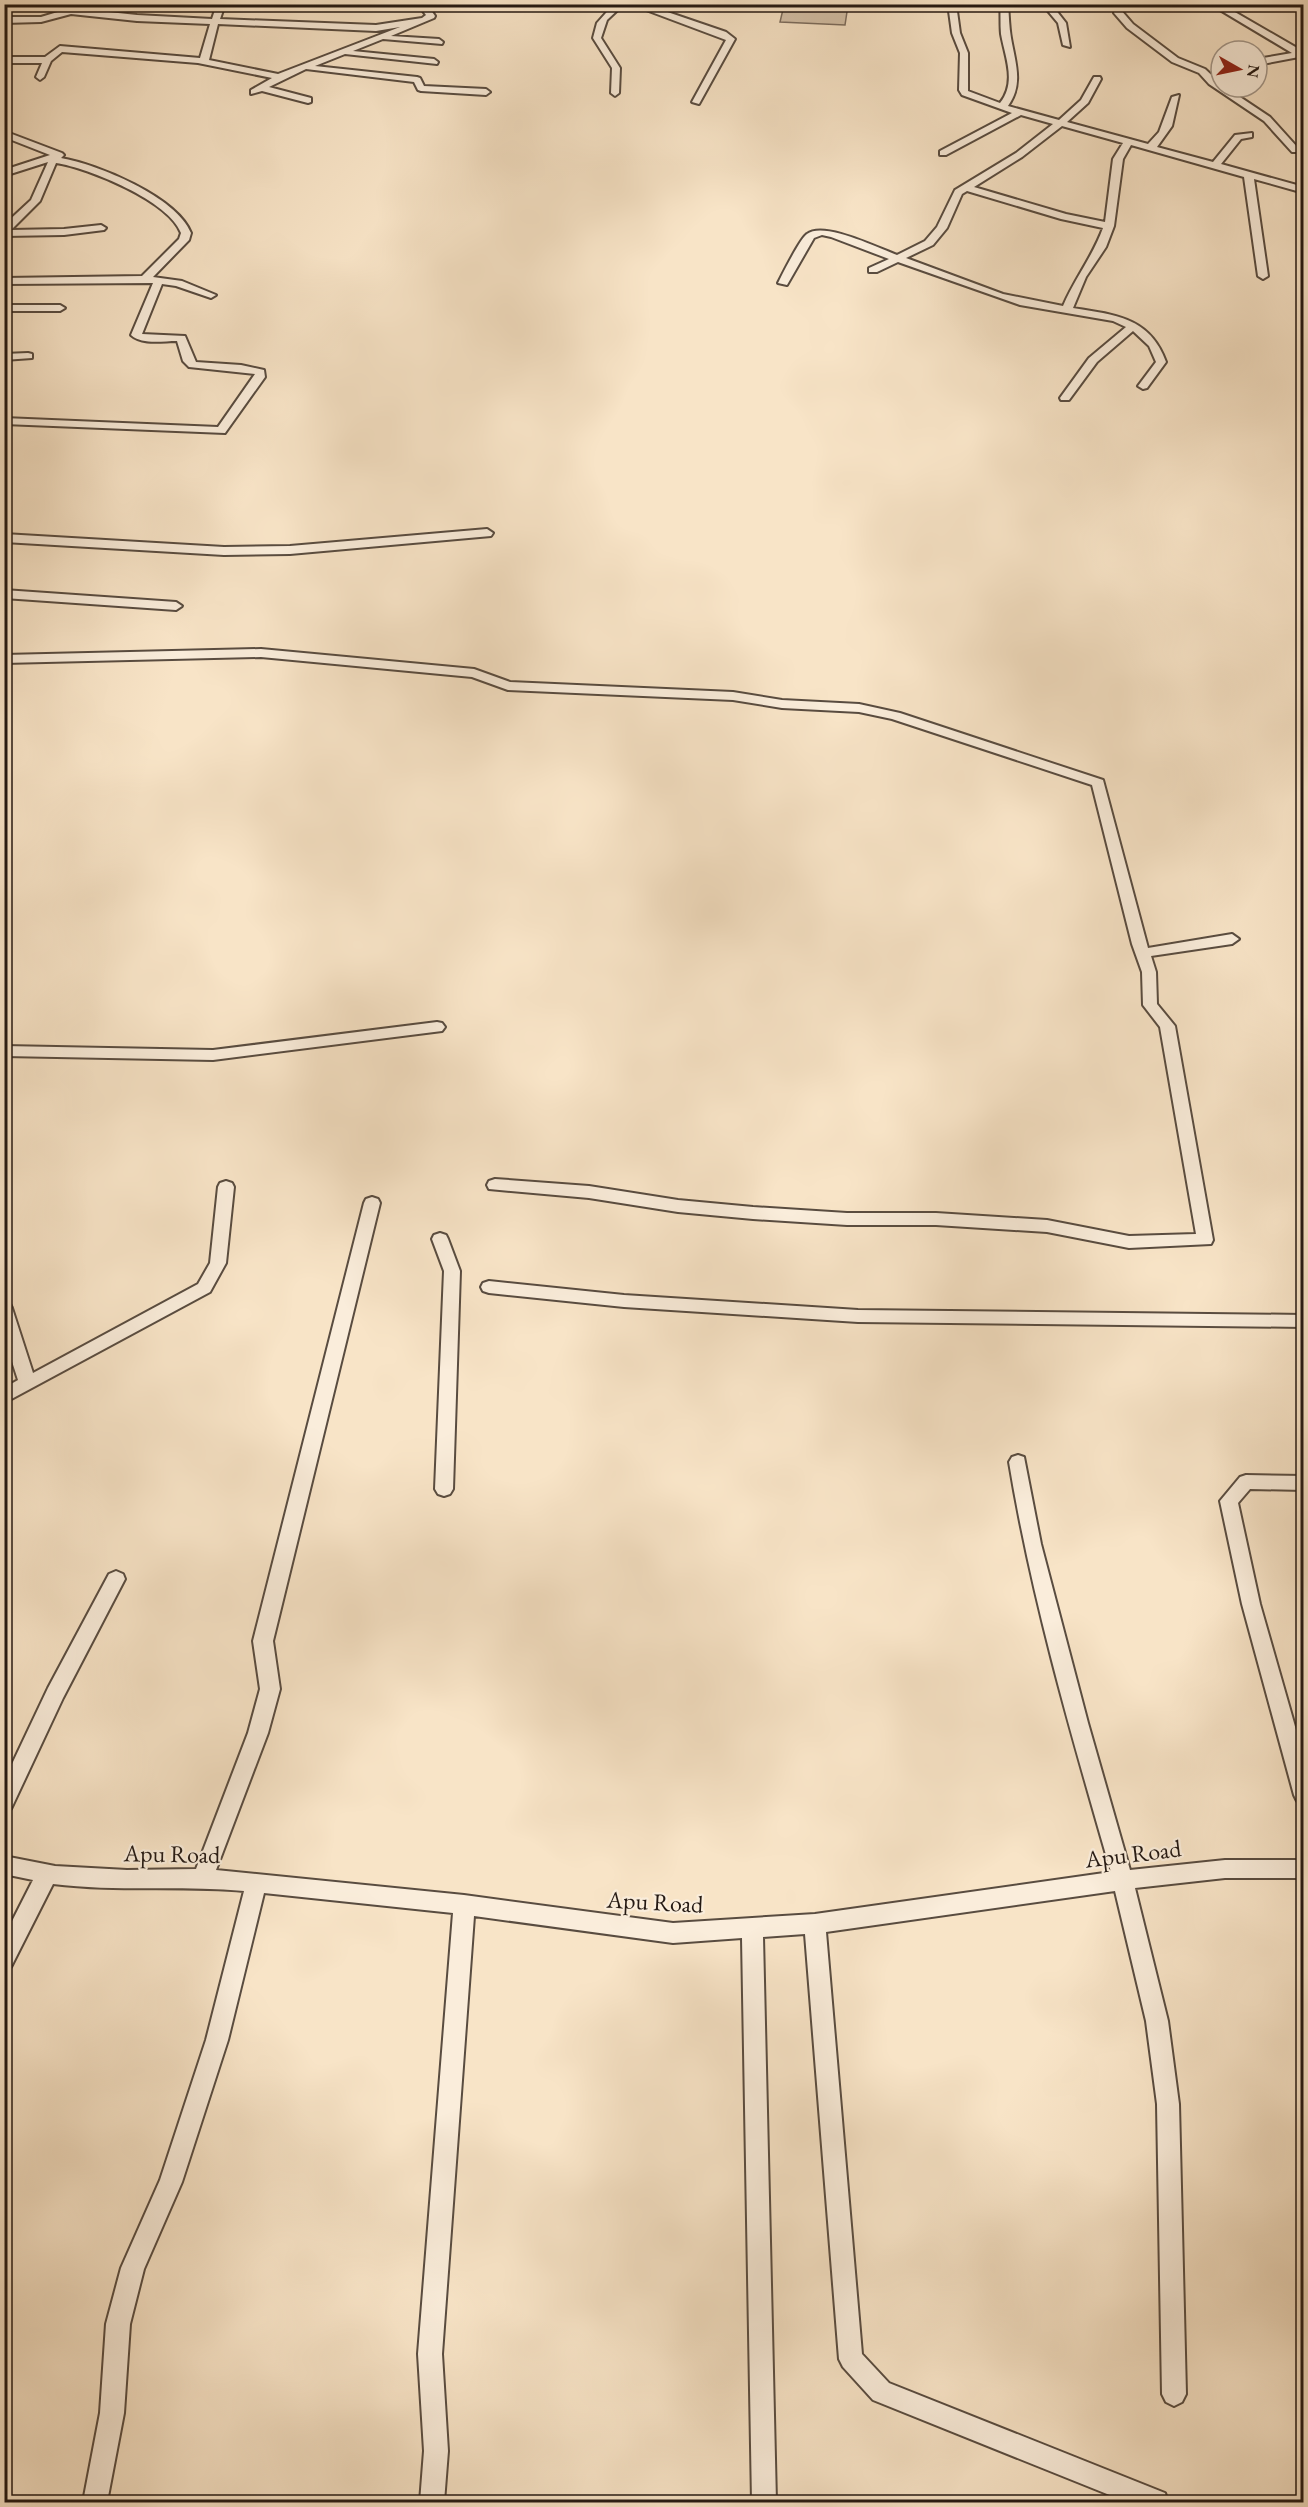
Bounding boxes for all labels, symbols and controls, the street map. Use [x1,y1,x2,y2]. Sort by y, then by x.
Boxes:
north arrow [1209,39,1269,99]
text: N [1242,63,1265,79]
street label: Apu Road [1082,1832,1184,1875]
street label: Apu Road [122,1837,221,1870]
street label: Apu Road [605,1883,705,1920]

